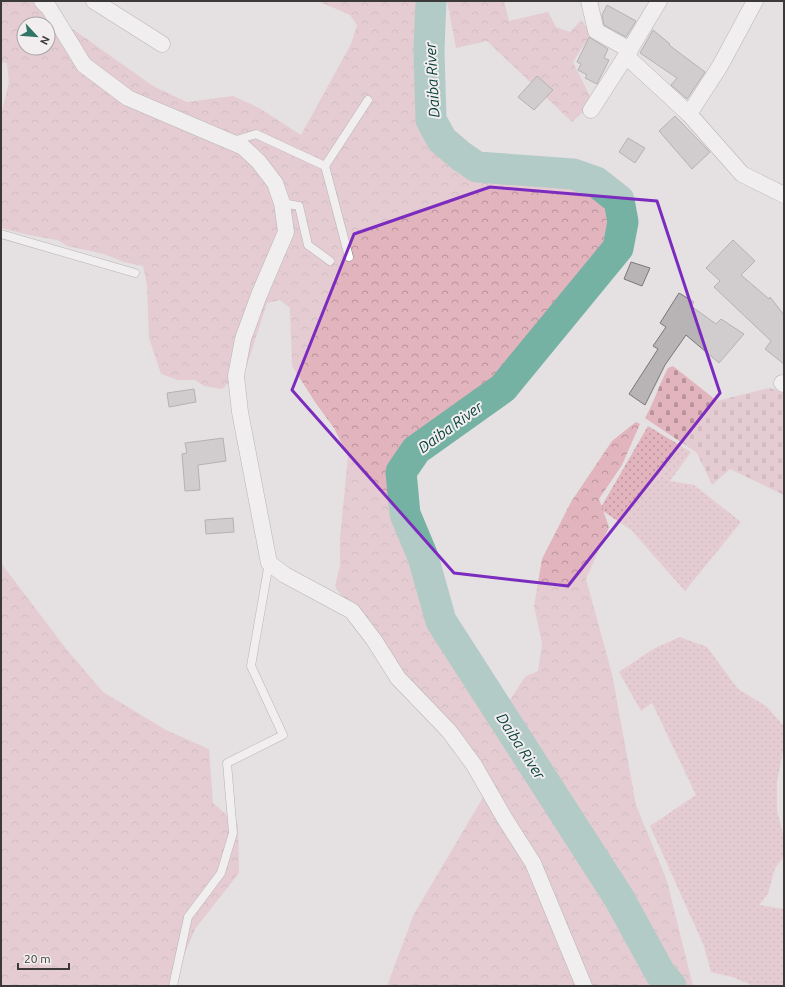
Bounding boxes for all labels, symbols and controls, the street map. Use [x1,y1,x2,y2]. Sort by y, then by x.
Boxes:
north arrow [16,16,56,56]
text: N [38,34,52,47]
water label: Daiba River [421,41,442,118]
water label: Daiba River [414,397,487,456]
water label: Daiba River [493,710,549,783]
scale bar [18,945,69,971]
text: 20 m [24,952,51,965]

